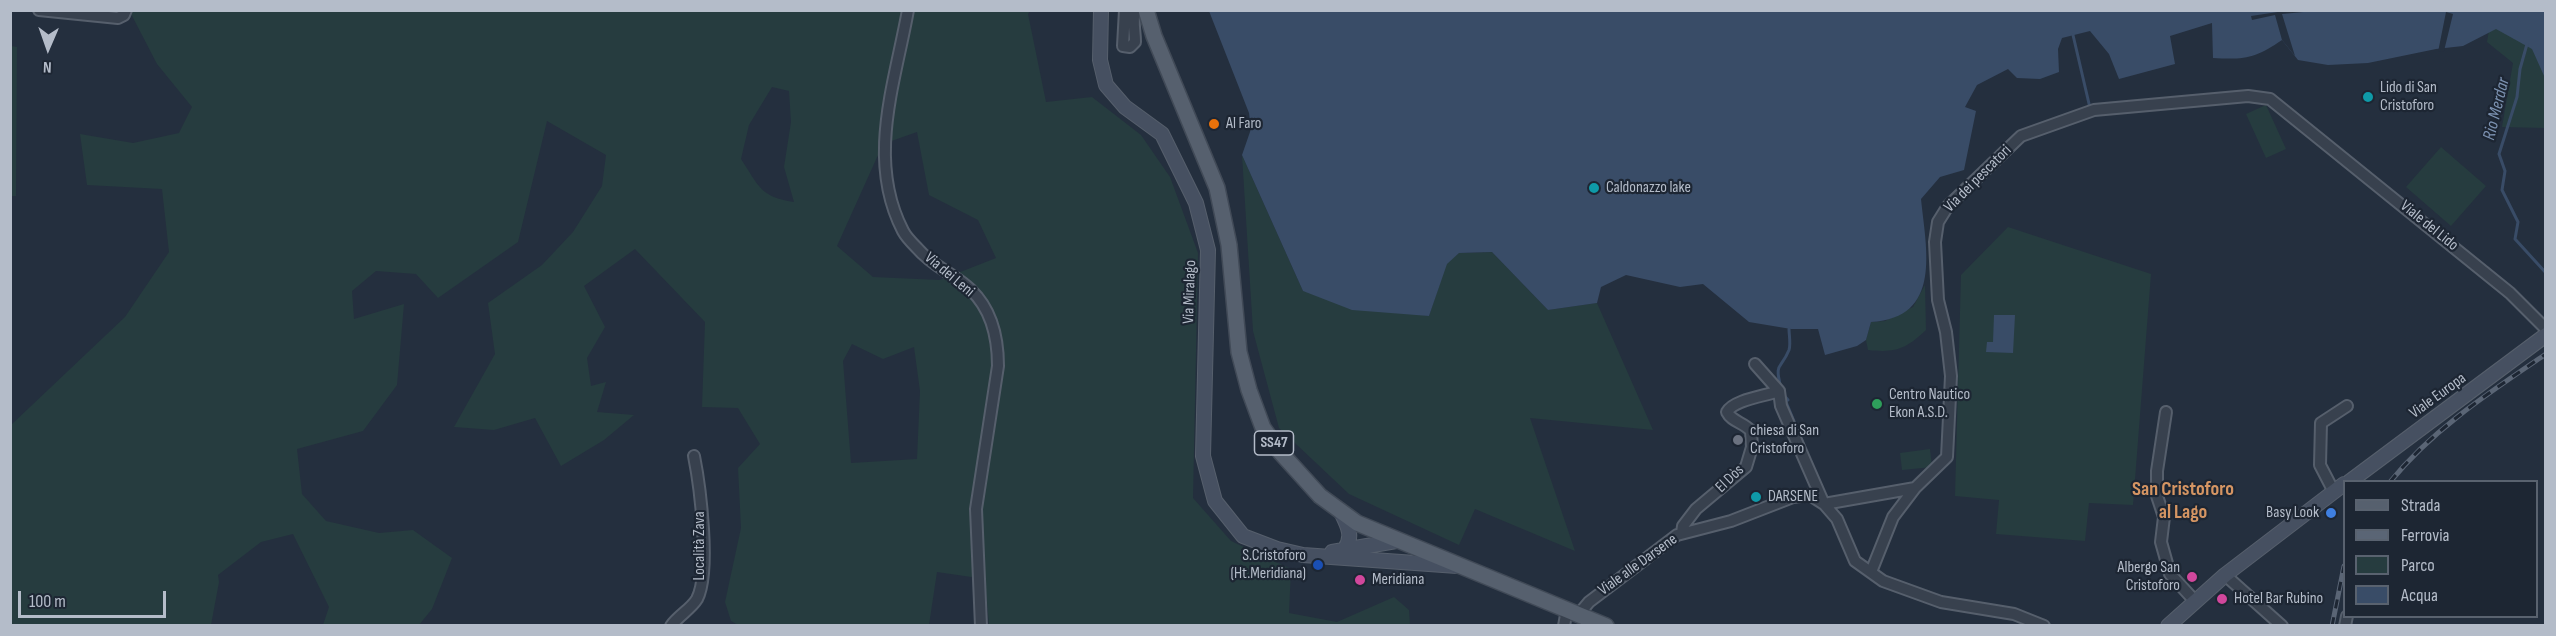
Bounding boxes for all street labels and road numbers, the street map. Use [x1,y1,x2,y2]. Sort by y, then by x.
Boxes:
street label: Via dei pescatori [1940,141,2016,217]
street label: Viale del Lido [2396,197,2462,255]
street label: Via dei Leni [920,249,978,301]
street label: Via Miralago [1179,260,1201,324]
street label: Viale Europa [2406,369,2470,423]
road number: SS47 [1254,431,1294,455]
street label: El Dòs [1712,461,1748,497]
street label: Località Zava [690,511,710,581]
street label: Viale alle Darsene [1595,530,1681,600]

